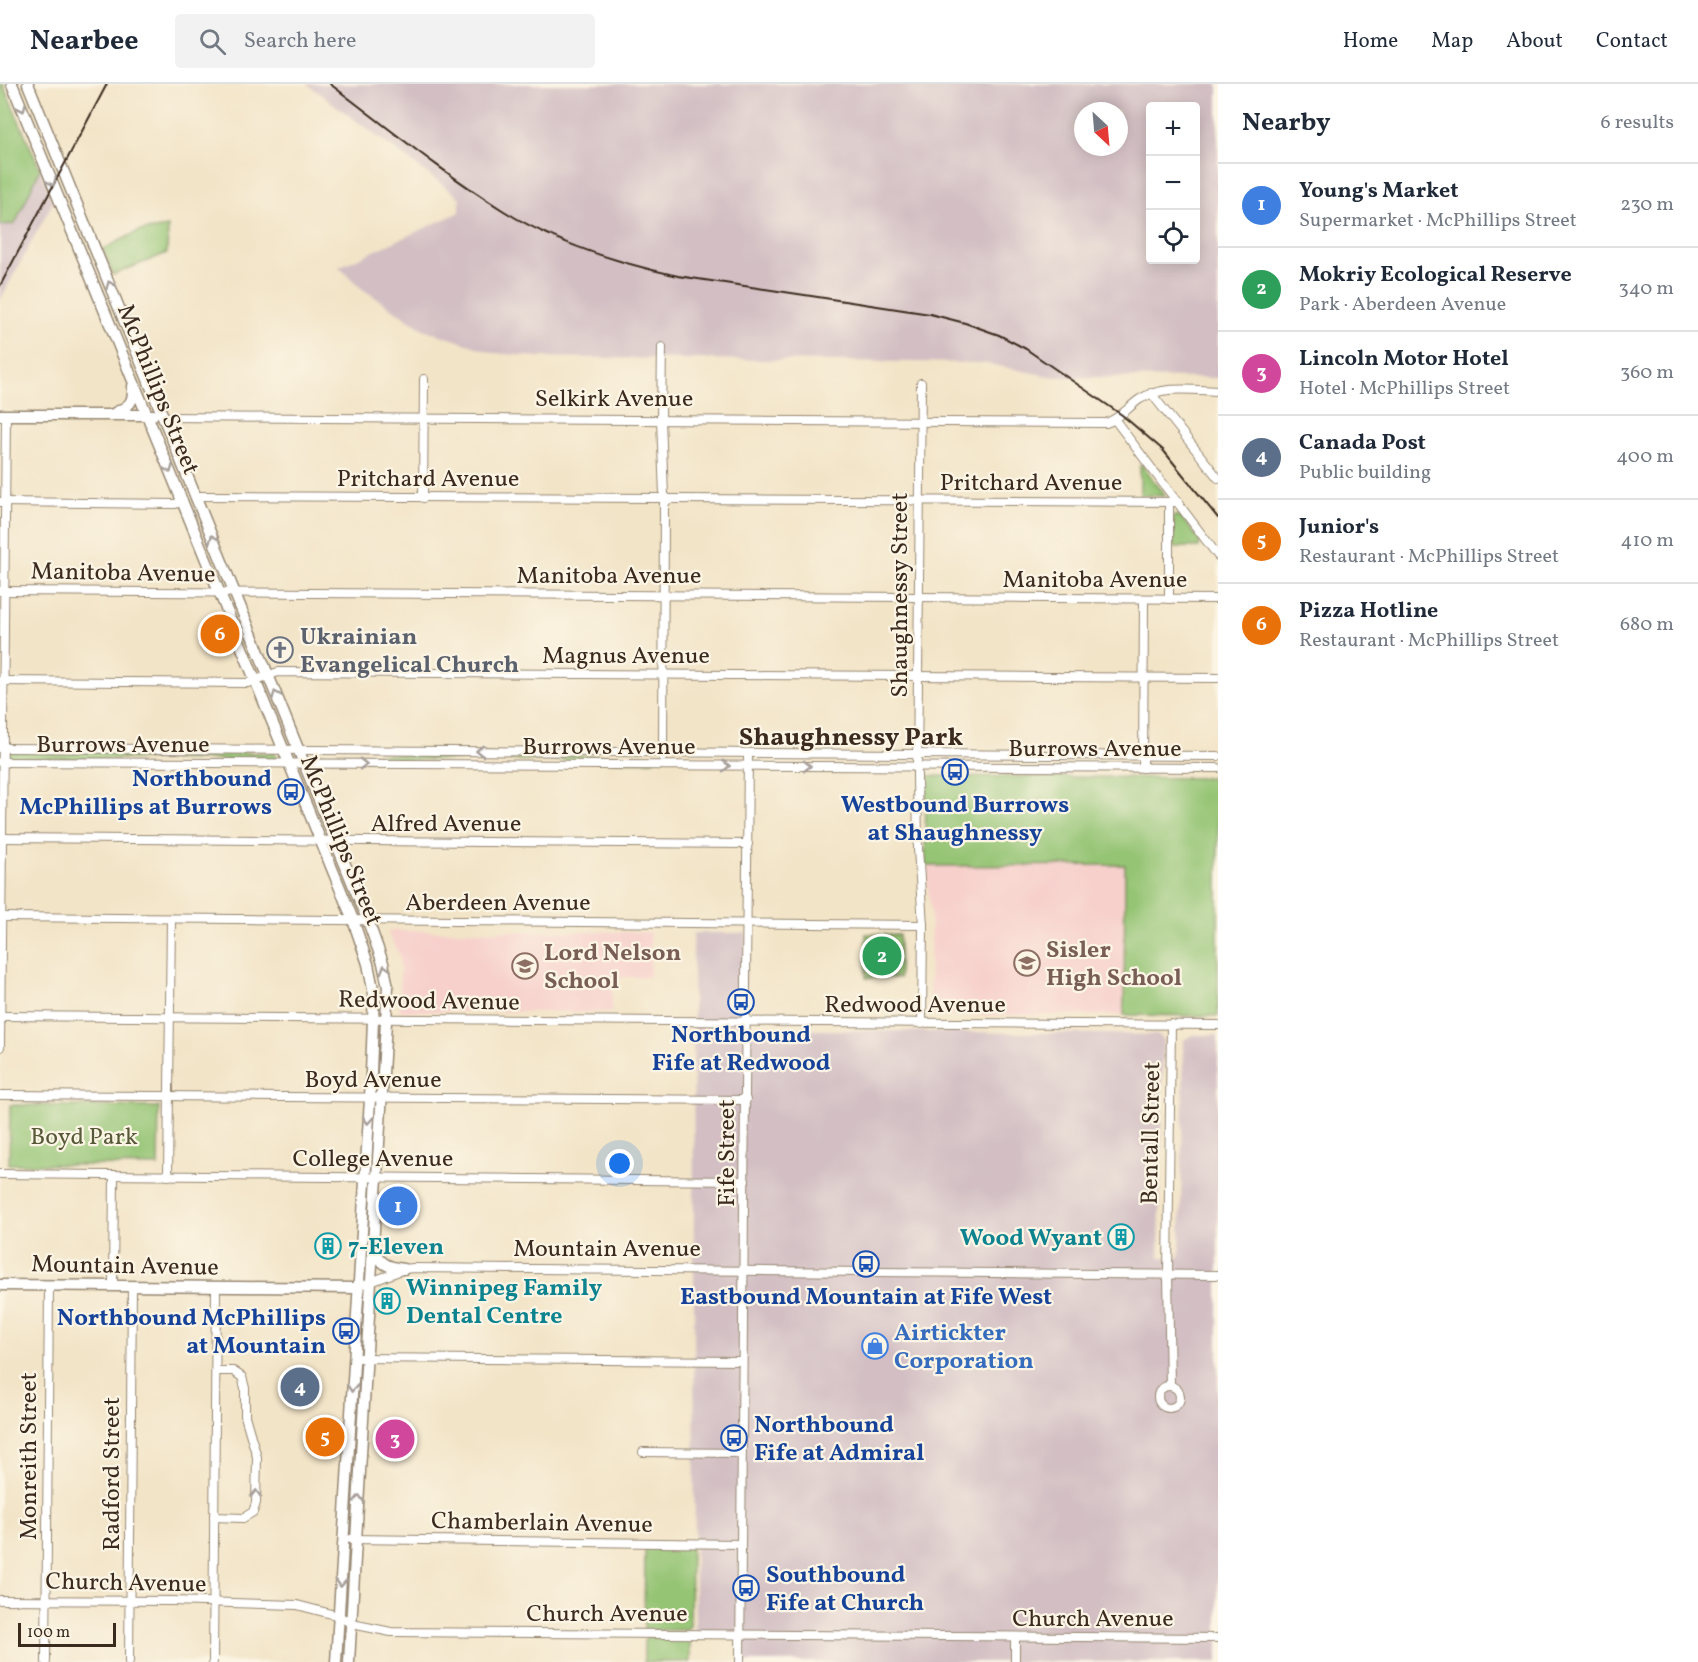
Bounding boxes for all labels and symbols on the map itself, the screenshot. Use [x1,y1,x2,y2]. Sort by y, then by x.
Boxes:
one-way arrow [15,102,27,113]
north arrow [1074,102,1128,156]
one-way arrow [45,176,57,187]
one-way arrow [105,280,117,291]
street label: McPhillips Street [107,299,207,480]
street label: Selkirk Avenue [535,383,693,417]
one-way arrow [162,462,174,473]
street label: Pritchard Avenue [337,463,519,497]
street label: Pritchard Avenue [940,467,1122,501]
street label: Shaughnessy Street [884,492,918,698]
one-way arrow [208,535,220,546]
street label: Manitoba Avenue [30,555,216,593]
street label: Manitoba Avenue [517,560,701,594]
street label: Manitoba Avenue [1003,564,1187,598]
pin: 6 [200,612,240,656]
place label: Ukrainian Evangelical Church [300,621,519,683]
church icon: Ukrainian Evangelical Church [265,635,295,665]
street label: Magnus Avenue [542,640,710,674]
one-way arrow [271,690,283,701]
district label: Shaughnessy Park [739,720,963,756]
street label: Burrows Avenue [36,729,210,763]
street label: Burrows Avenue [522,731,696,765]
street label: Burrows Avenue [1008,733,1182,767]
one-way arrow [475,745,484,757]
street label: McPhillips Street [290,750,390,931]
one-way arrow [358,757,367,770]
bus stop icon: Westbound Burrows at Shaughnessy [940,757,970,787]
one-way arrow [721,760,730,772]
one-way arrow [802,760,811,772]
place label: Northbound McPhillips at Burrows [19,763,272,825]
bus stop icon: Northbound McPhillips at Burrows [276,777,306,807]
place label: Westbound Burrows at Shaughnessy [841,789,1069,851]
street label: Alfred Avenue [371,808,521,842]
street label: Aberdeen Avenue [405,887,591,921]
pin: 2 [862,934,902,978]
place label: Sisler High School [1046,934,1182,996]
place label: Lord Nelson School [544,937,681,999]
school or university icon: Sisler High School [1012,948,1042,978]
school or university icon: Lord Nelson School [510,951,540,981]
one-way arrow [379,964,392,974]
street label: Redwood Avenue [338,983,520,1021]
bus stop icon: Northbound Fife at Redwood [726,987,756,1017]
street label: Redwood Avenue [824,989,1006,1023]
place label: Northbound Fife at Redwood [652,1019,831,1081]
street label: Bentall Street [1134,1061,1170,1205]
street label: Boyd Avenue [304,1064,442,1098]
street label: Fife Street [711,1099,745,1207]
one-way arrow [362,1115,375,1124]
park label: Boyd Park [30,1121,138,1155]
street label: College Avenue [293,1143,453,1177]
your location [605,1149,634,1178]
pin: 1 [378,1184,418,1228]
place label: Wood Wyant [960,1222,1102,1256]
building icon: Wood Wyant [1106,1222,1136,1252]
building icon: 7-Eleven [313,1231,343,1261]
place label: 7-Eleven [348,1231,444,1265]
street label: Mountain Avenue [513,1233,701,1267]
street label: Mountain Avenue [31,1248,219,1286]
bus stop icon: Eastbound Mountain at Fife West [851,1249,881,1279]
place label: Winnipeg Family Dental Centre [406,1272,603,1334]
place label: Eastbound Mountain at Fife West [680,1281,1052,1315]
building icon: Winnipeg Family Dental Centre [372,1286,402,1316]
place label: Northbound McPhillips at Mountain [57,1302,326,1364]
bus stop icon: Northbound McPhillips at Mountain [331,1316,361,1346]
place label: Airtickter Corporation [894,1317,1034,1379]
shop icon: Airtickter Corporation [860,1331,890,1361]
pin: 4 [280,1364,320,1410]
street label: Monreith Street [13,1372,47,1540]
one-way arrow [346,1383,359,1393]
street label: Radford Street [96,1397,130,1551]
place label: Northbound Fife at Admiral [754,1409,924,1471]
pin: 5 [306,1414,344,1460]
pin: 3 [376,1416,414,1462]
bus stop icon: Northbound Fife at Admiral [719,1423,749,1453]
one-way arrow [249,1490,262,1499]
one-way arrow [352,1494,365,1503]
street label: Chamberlain Avenue [431,1505,653,1543]
place label: Southbound Fife at Church [766,1559,924,1621]
street label: Church Avenue [45,1566,207,1602]
bus stop icon: Southbound Fife at Church [731,1573,761,1603]
one-way arrow [334,1578,347,1587]
street label: Church Avenue [526,1598,688,1632]
street label: Church Avenue [1012,1603,1174,1637]
scale bar [18,1620,116,1648]

